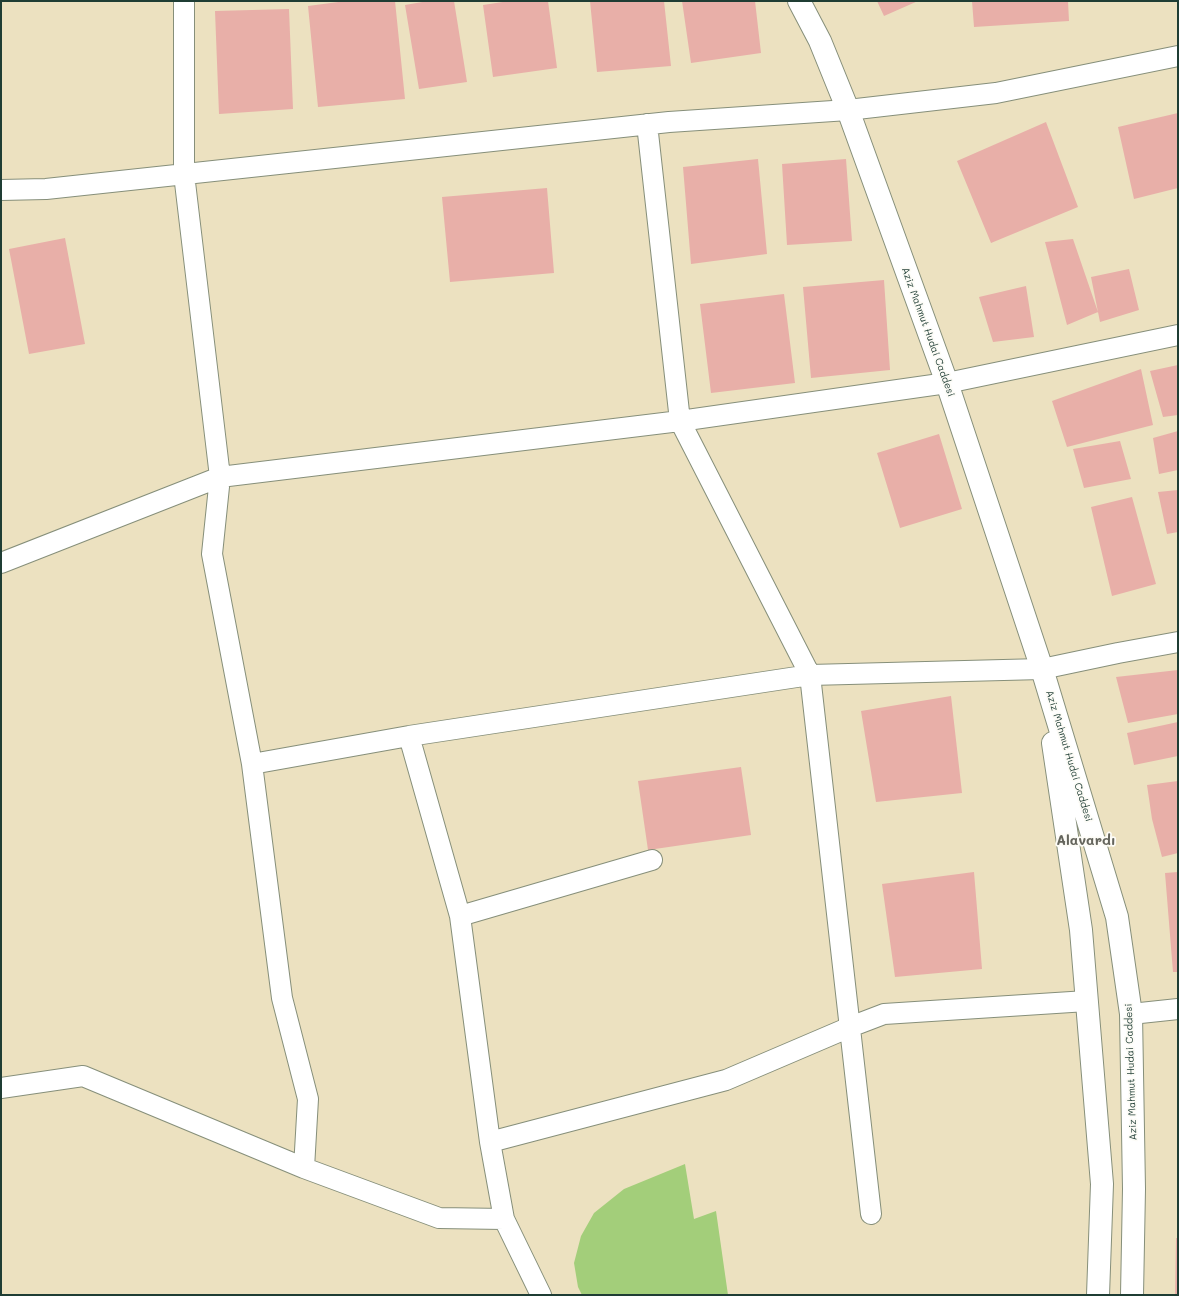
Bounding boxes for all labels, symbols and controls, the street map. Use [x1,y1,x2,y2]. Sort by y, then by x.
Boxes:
street label: Aziz Mahmut Hudai Caddesi [899,266,957,398]
street label: Aziz Mahmut Hudai Caddesi [1043,689,1095,823]
district label: Alavardı [1056,833,1116,849]
street label: Aziz Mahmut Hudai Caddesi [1123,1003,1139,1141]

